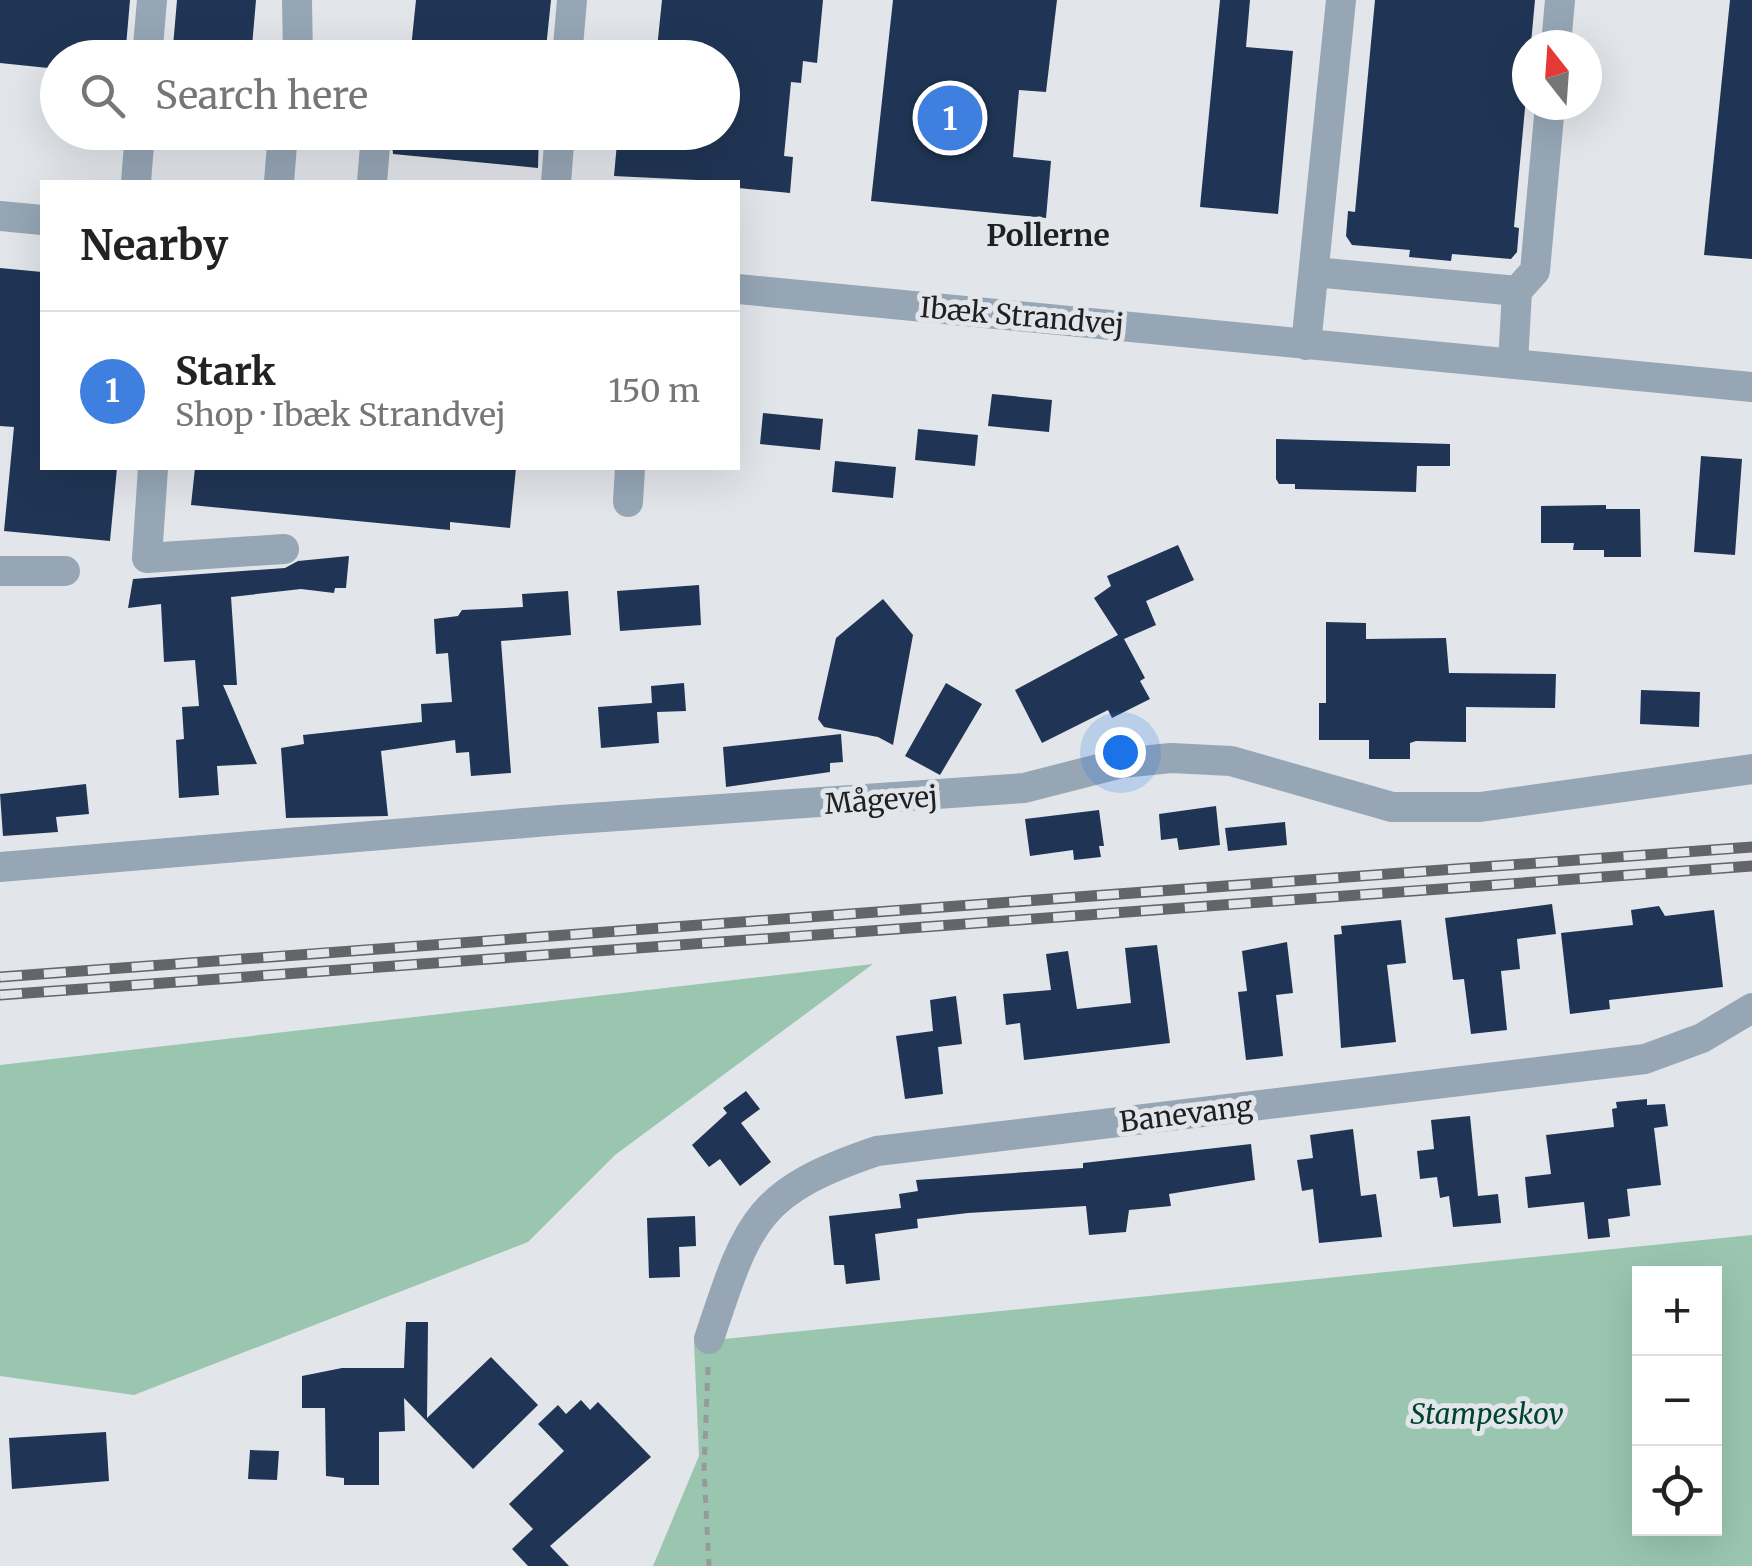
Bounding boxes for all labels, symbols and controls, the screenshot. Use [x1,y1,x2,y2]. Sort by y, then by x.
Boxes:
north arrow [1512,30,1602,120]
search box [40,40,740,150]
icon: search [75,68,130,123]
text: Search here [155,72,368,119]
pin: 1 [918,80,982,156]
district label: Pollerne [986,216,1110,254]
text: Nearby [80,219,228,271]
street label: Ibæk Strandvej [919,289,1125,343]
text: Stark [175,348,276,395]
text: 1 [105,371,120,411]
text: 150 m [608,371,700,411]
text: Shop · Ibæk Strandvej [175,395,506,435]
your location [1095,727,1146,778]
street label: Mågevej [823,778,939,822]
street label: Banevang [1117,1088,1255,1140]
map controls [1632,1266,1722,1536]
button: + [1632,1266,1722,1356]
button: − [1632,1356,1722,1446]
park label: Stampeskov [1410,1396,1564,1432]
button: locate [1632,1446,1722,1536]

